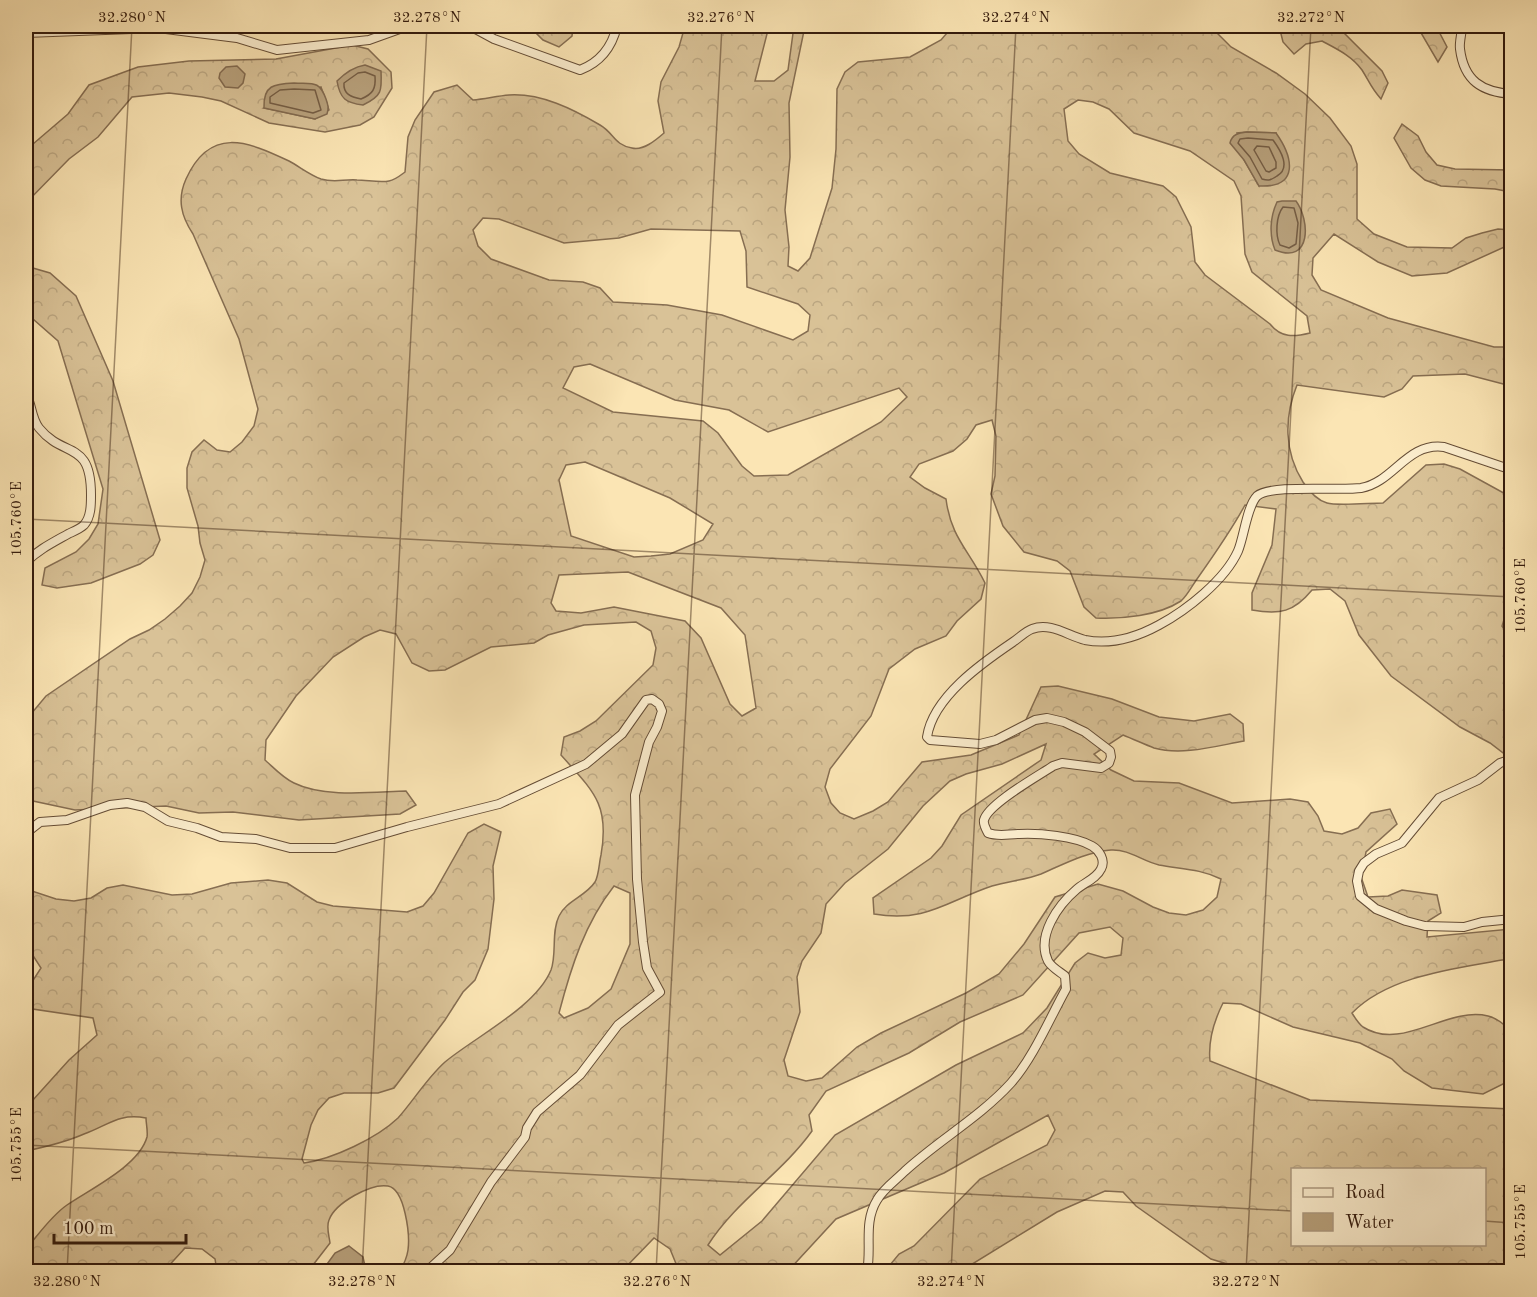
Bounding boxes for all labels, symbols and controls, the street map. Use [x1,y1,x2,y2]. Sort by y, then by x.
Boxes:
text: 32.280°N [98,11,166,26]
text: 32.278°N [393,11,461,26]
text: 32.276°N [687,11,755,26]
text: 32.274°N [982,11,1050,26]
text: 32.272°N [1277,11,1345,26]
text: 105.760°E [10,481,25,557]
text: 105.760°E [1514,558,1529,634]
text: 105.755°E [10,1107,25,1183]
legend [1291,1168,1486,1246]
text: Road [1345,1184,1385,1202]
text: 105.755°E [1514,1184,1529,1260]
scale bar [54,1207,186,1245]
text: Water [1345,1214,1394,1232]
text: 100 m [63,1220,114,1238]
text: 32.280°N [33,1275,101,1290]
text: 32.278°N [328,1275,396,1290]
text: 32.276°N [623,1275,691,1290]
text: 32.274°N [917,1275,985,1290]
text: 32.272°N [1212,1275,1280,1290]

